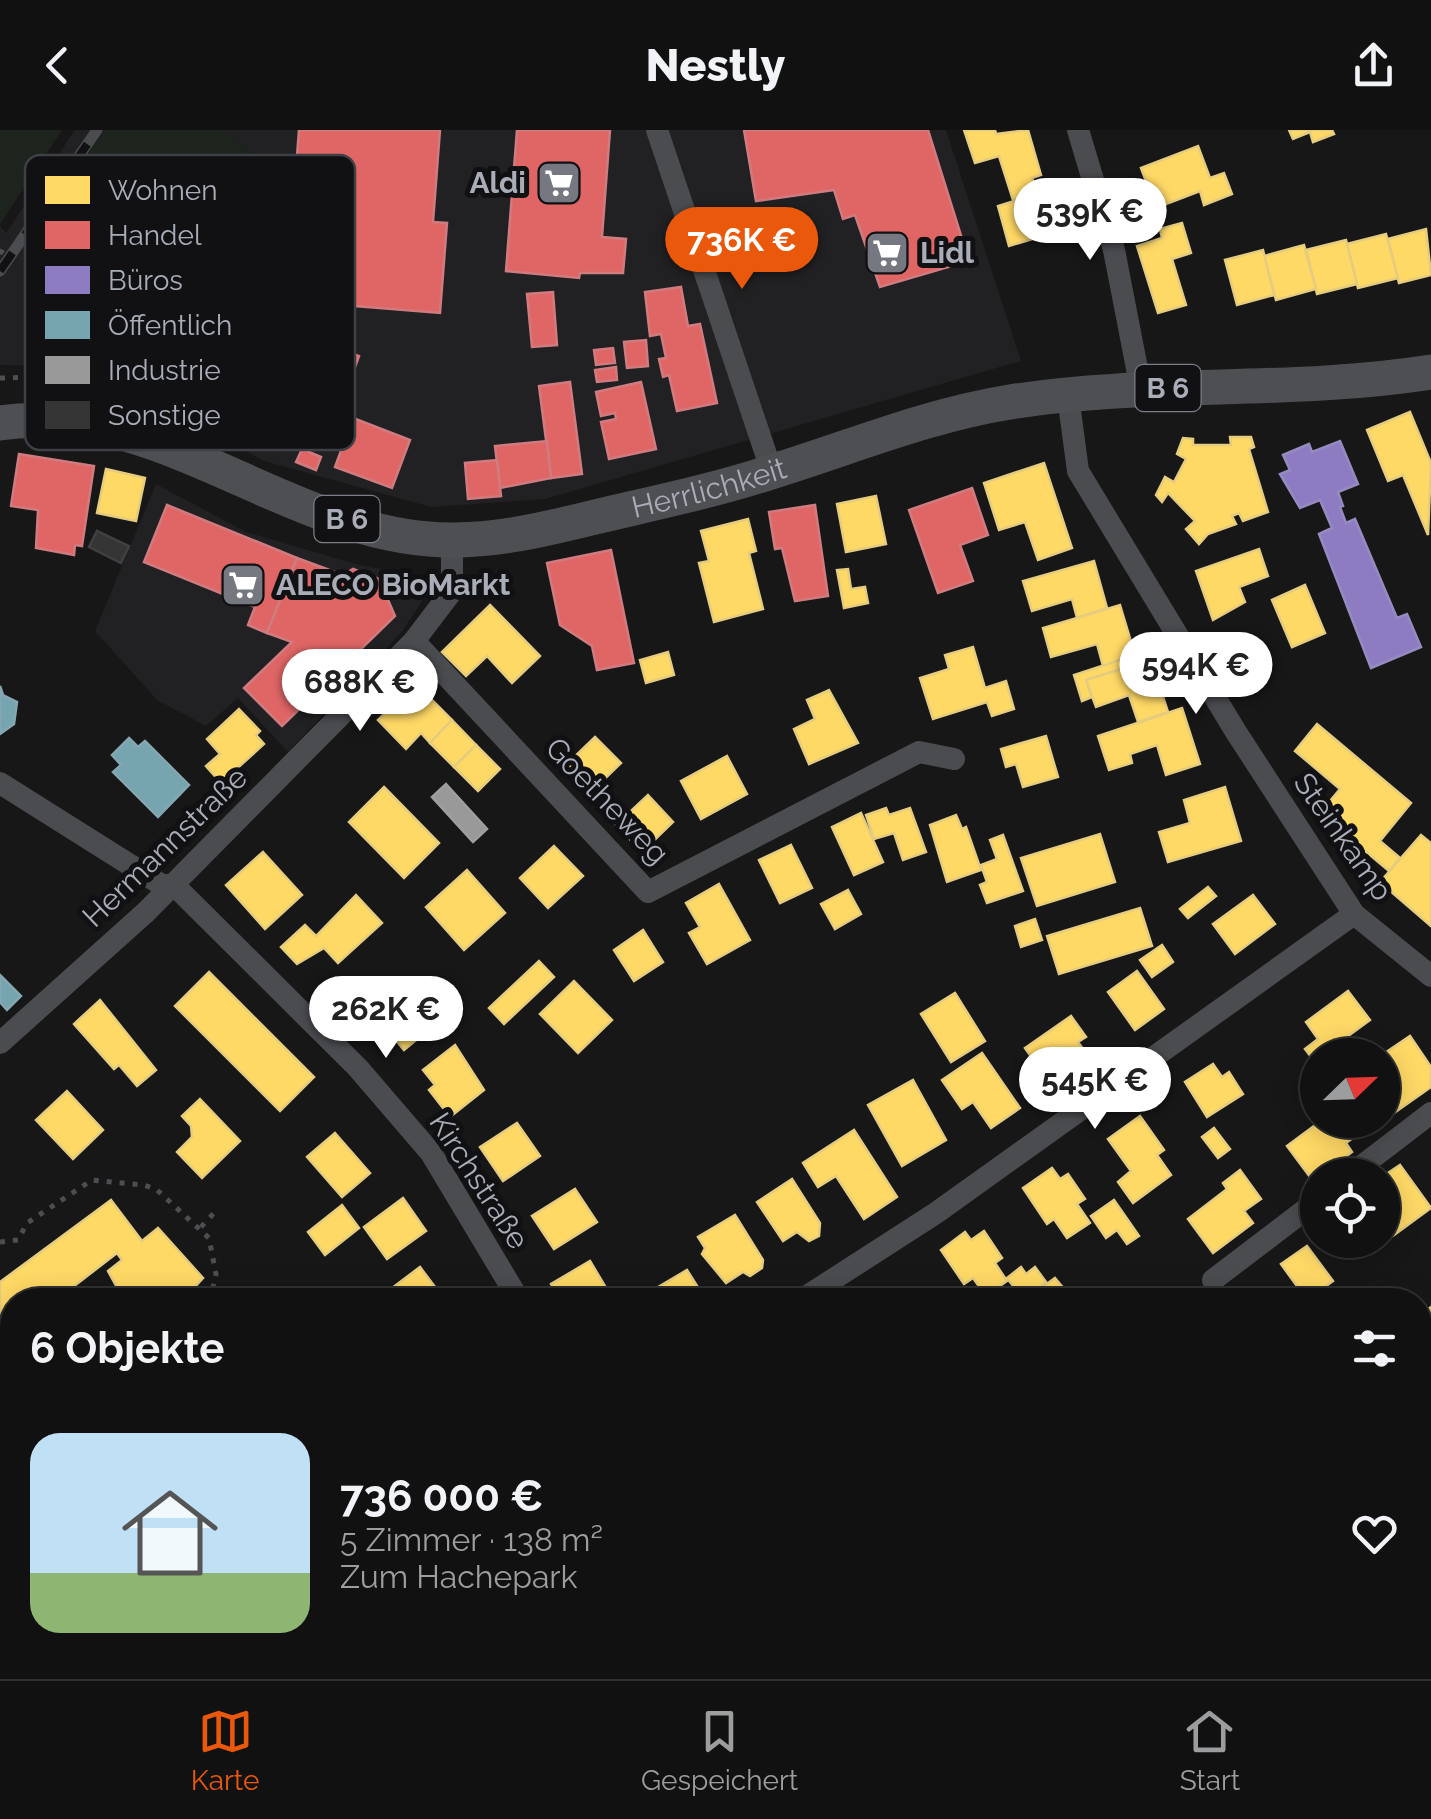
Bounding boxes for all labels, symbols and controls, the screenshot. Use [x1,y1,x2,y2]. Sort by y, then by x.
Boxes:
icon: back [30,38,85,93]
icon: share [1346,38,1401,93]
text: Nestly [646,39,785,92]
legend [25,155,355,450]
supermarket icon: Aldi [536,160,582,206]
place label: Aldi [469,165,526,200]
text: Wohnen [108,174,218,207]
pin: 539K € [1009,178,1171,263]
text: 539K € [1036,192,1144,229]
pin: 736K € [661,207,823,292]
text: Handel [108,219,202,252]
text: 736K € [687,221,797,258]
supermarket icon: Lidl [864,230,910,276]
place label: Lidl [920,235,975,270]
text: Büros [108,264,183,297]
text: Öffentlich [108,309,232,342]
text: Industrie [108,354,221,387]
road number: B 6 [1136,365,1200,411]
text: Sonstige [108,399,221,432]
street label: Herrlichkeit [628,450,790,525]
road number: B 6 [314,496,380,542]
supermarket icon: ALECO BioMarkt [220,562,266,608]
place label: ALECO BioMarkt [276,567,511,602]
pin: 594K € [1115,632,1277,717]
text: 594K € [1141,646,1251,683]
pin: 688K € [279,649,441,734]
text: 688K € [304,663,416,700]
street label: Goetheweg [539,730,676,871]
street label: Hermannstraße [75,760,254,934]
street label: Steinkamp [1287,766,1400,907]
pin: 262K € [305,976,467,1061]
text: 262K € [331,990,441,1027]
north arrow [1300,1038,1400,1138]
map controls [1300,1038,1400,1258]
pin: 545K € [1014,1047,1176,1132]
text: 545K € [1041,1061,1149,1098]
street label: Kirchstraße [422,1106,536,1255]
button: locate [1300,1158,1400,1258]
icon: filters [1347,1321,1402,1376]
text: 6 Objekte [30,1324,225,1373]
text: 736 000 € [340,1472,544,1521]
icon: home [110,1473,230,1593]
icon: heart [1347,1506,1402,1561]
text: 5 Zimmer · 138 m² [340,1521,603,1558]
text: Zum Hachepark [340,1558,578,1595]
tab: Karte [191,1704,259,1797]
tab: Gespeichert [641,1704,798,1797]
tab: Start [1180,1704,1240,1797]

